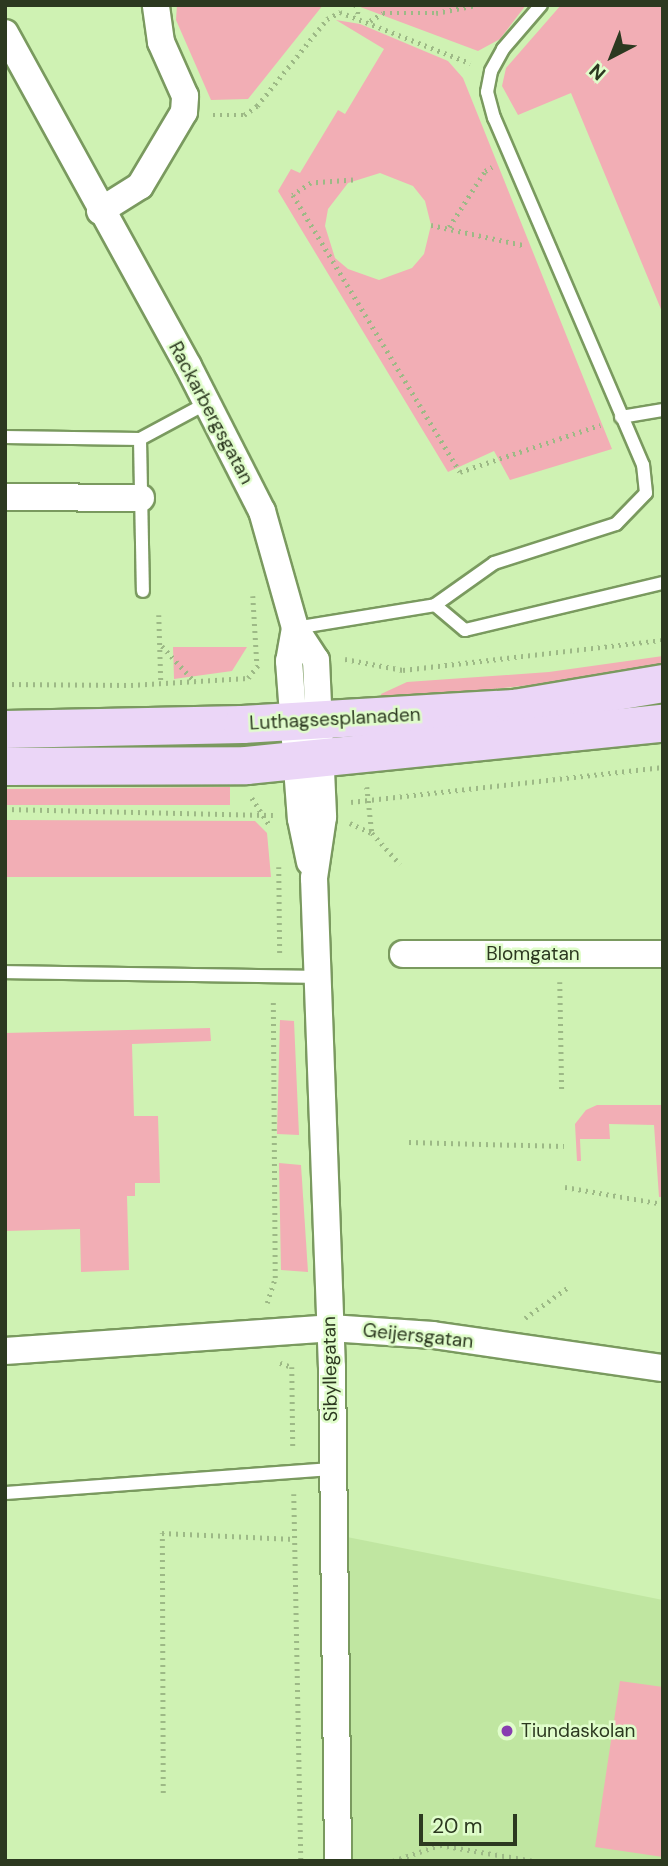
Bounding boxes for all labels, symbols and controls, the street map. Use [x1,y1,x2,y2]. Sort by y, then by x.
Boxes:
north arrow [577,21,647,91]
text: N [584,58,611,86]
street label: Rackarbergsgatan [164,338,258,488]
street label: Luthagsesplanaden [249,703,421,735]
street label: Blomgatan [486,943,580,965]
street label: Sibyllegatan [318,1316,342,1422]
street label: Geijersgatan [362,1319,474,1353]
place label: Tiundaskolan [521,1720,635,1742]
marker: Tiundaskolan [499,1723,515,1739]
scale bar [423,1800,521,1844]
text: 20 m [432,1812,483,1840]

